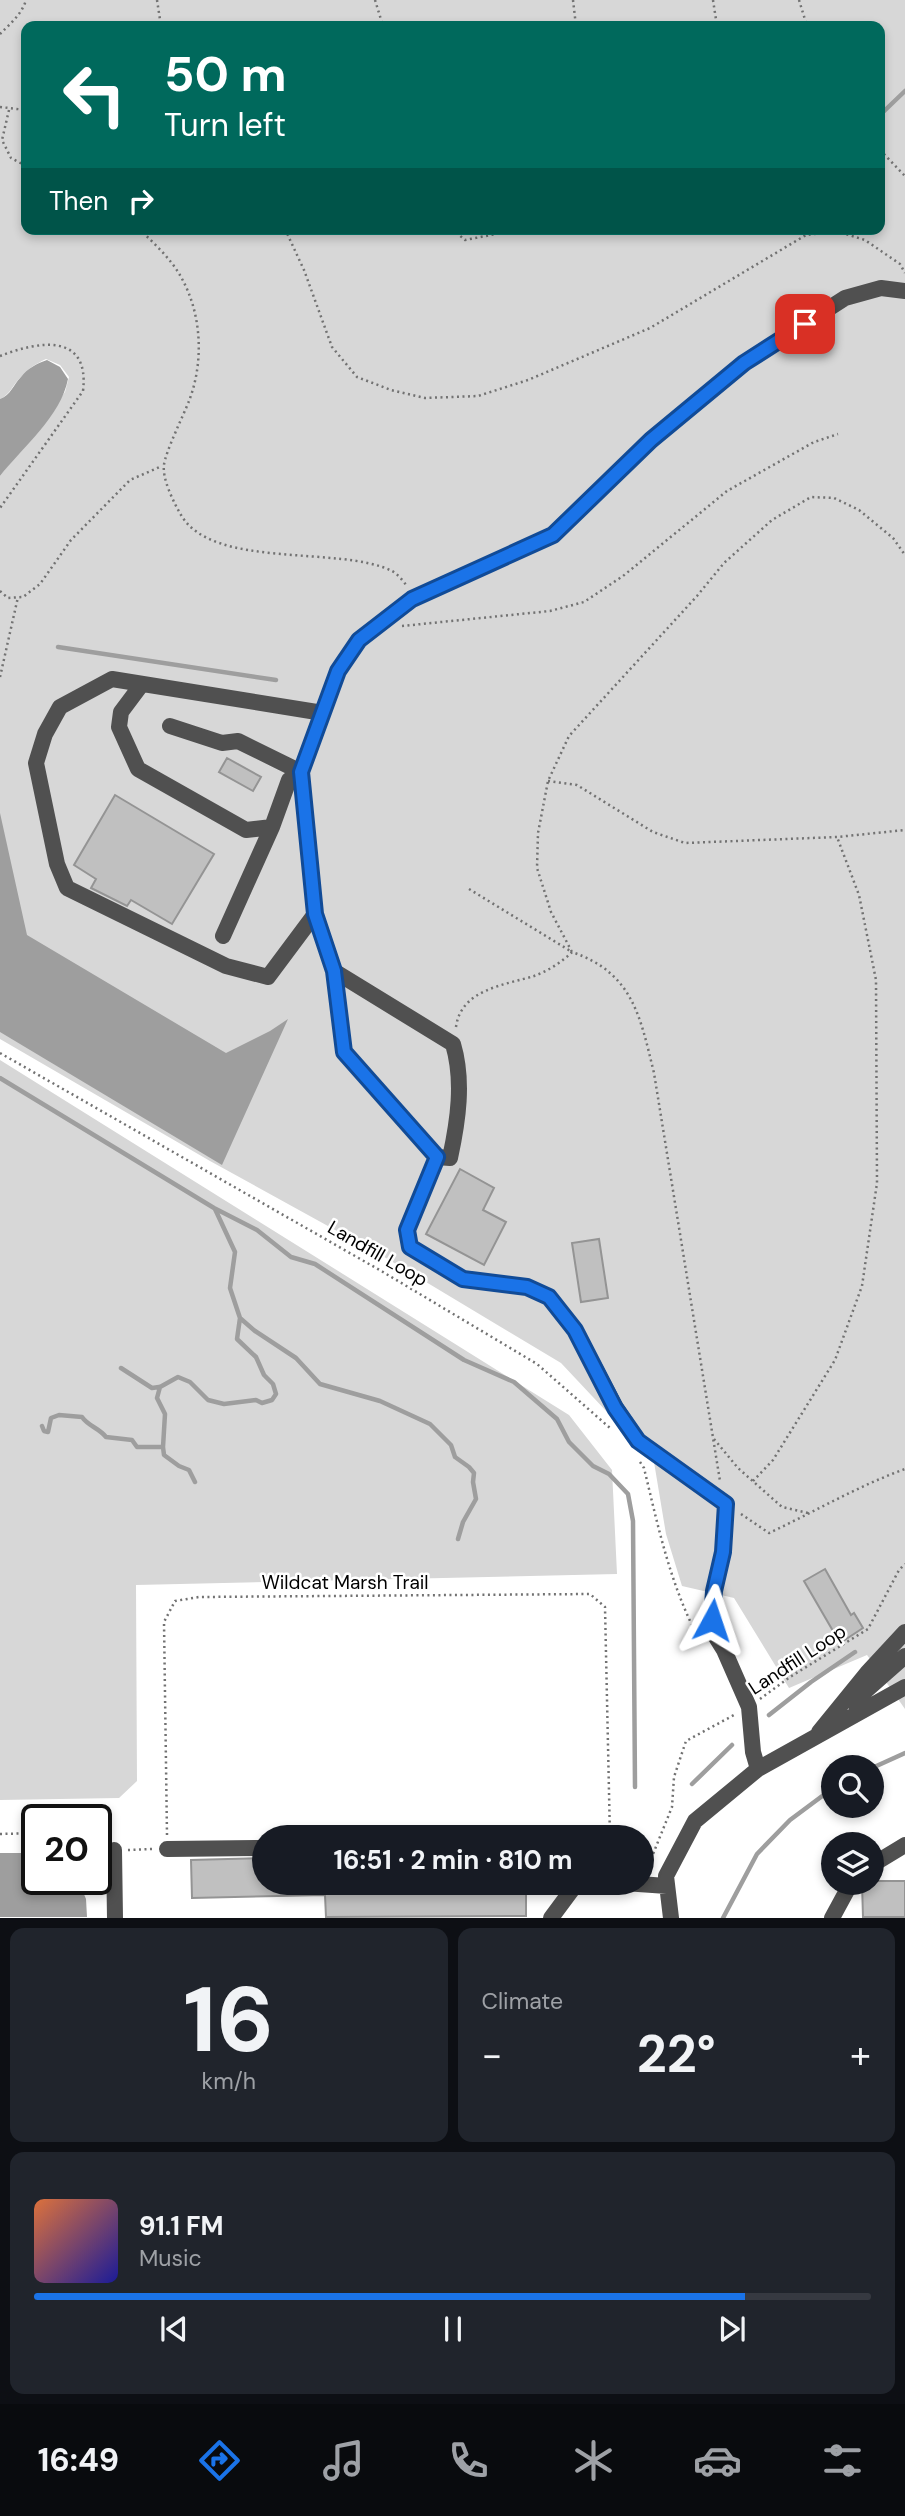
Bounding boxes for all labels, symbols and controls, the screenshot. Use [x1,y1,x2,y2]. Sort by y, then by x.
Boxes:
text: 50 m [164,42,287,106]
icon: left [49,49,140,140]
text: Turn left [164,104,286,146]
icon: right [122,182,160,220]
text: Then [49,184,108,218]
pin [775,294,835,354]
icon: arrive [786,305,824,343]
street label: Landfill Loop [323,1215,432,1292]
street label: Wildcat Marsh Trail [261,1570,429,1595]
position arrow [675,1583,749,1657]
street label: Landfill Loop [744,1619,851,1700]
map controls [821,1755,884,1895]
button: search [821,1755,884,1818]
speed limit sign: 20 [21,1804,112,1895]
button: layers [821,1832,884,1895]
text: 16:51 · 2 min · 810 m [334,1843,572,1877]
text: 16 [183,1961,274,2079]
text: Climate [482,1986,563,2016]
text: 22° [637,2020,716,2088]
text: − [482,2030,502,2080]
text: + [850,2030,871,2080]
text: km/h [202,2066,256,2096]
text: 91.1 FM [139,2209,224,2243]
text: Music [139,2243,202,2273]
icon: previous [155,2310,193,2348]
icon: pause [434,2310,472,2348]
icon: next [713,2310,751,2348]
icon: directions [195,2436,244,2485]
icon: music [319,2436,368,2485]
icon: phone [444,2436,493,2485]
icon: climate [569,2436,618,2485]
icon: car [693,2436,742,2485]
icon: filters [818,2436,867,2485]
text: 16:49 [38,2439,119,2481]

